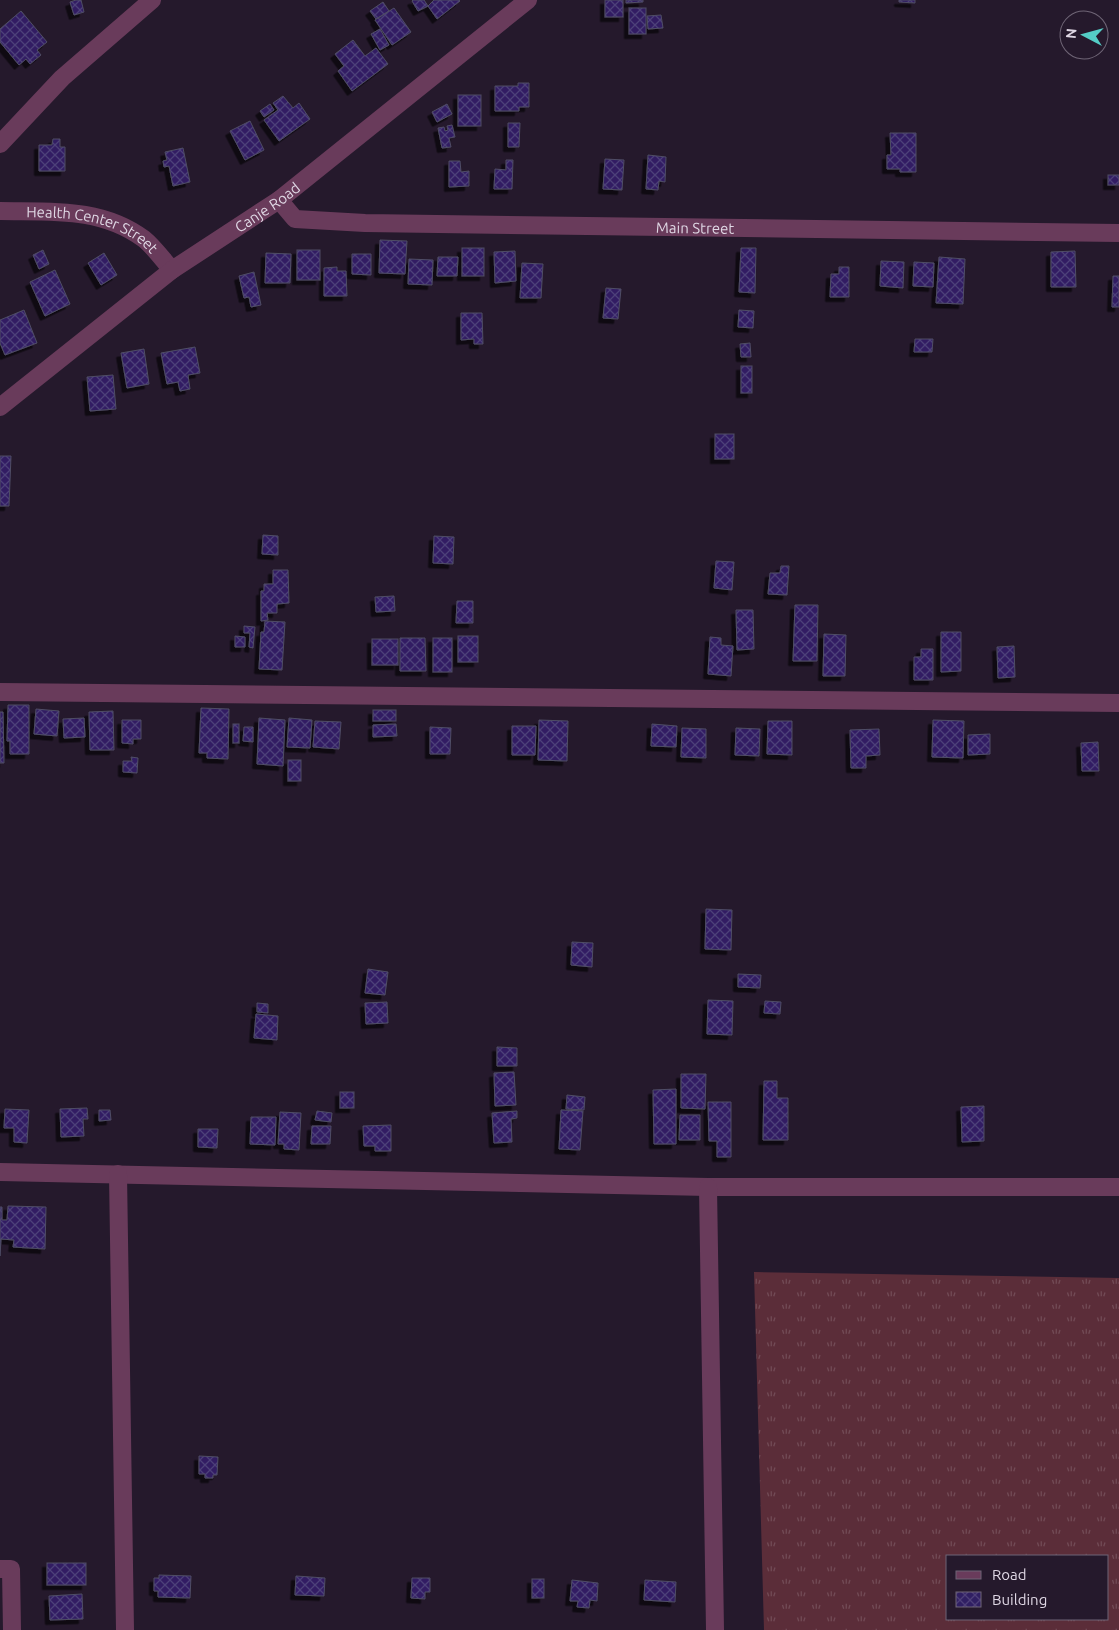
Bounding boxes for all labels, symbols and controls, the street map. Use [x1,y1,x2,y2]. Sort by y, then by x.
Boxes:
north arrow [1059,10,1109,60]
text: N [1063,28,1080,40]
street label: Canje Road [231,178,303,235]
street label: Health Center Street [26,203,162,256]
street label: Main Street [656,218,734,236]
legend [946,1555,1109,1620]
text: Road [992,1566,1027,1583]
text: Building [992,1591,1047,1608]

